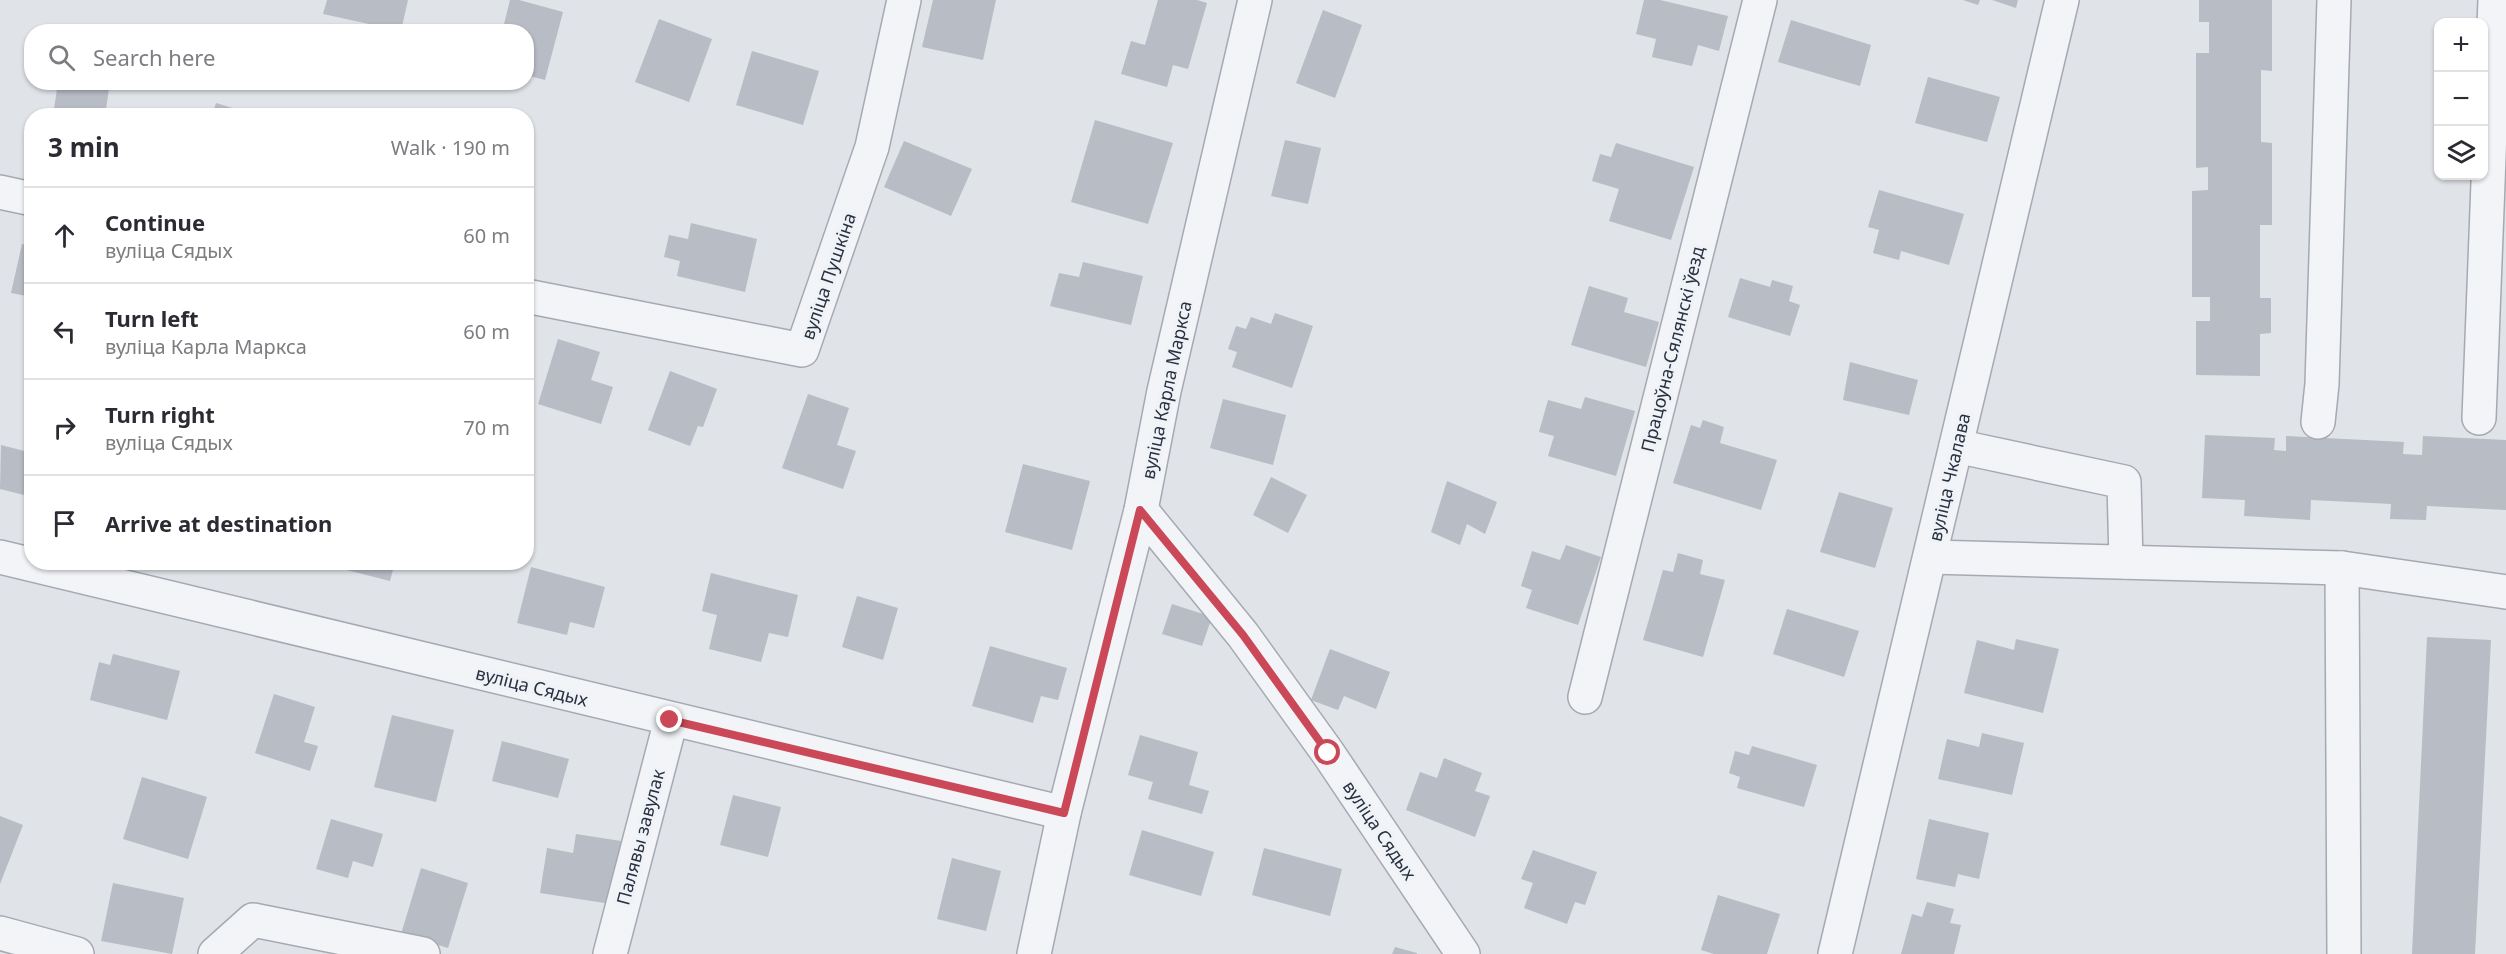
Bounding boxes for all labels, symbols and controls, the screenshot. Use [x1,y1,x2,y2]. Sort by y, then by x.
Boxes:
map controls [2434,18,2488,180]
button: + [2434,18,2488,72]
search box [24,24,534,90]
icon: search [45,41,78,74]
text: Search here [93,42,215,72]
button: − [2434,72,2488,126]
button: layers [2434,126,2488,180]
text: 3 min [48,129,120,165]
text: Walk · 190 m [391,134,510,161]
text: Continue [105,207,205,237]
street label: вуліца Пушкіна [795,209,861,343]
icon: ahead [48,219,81,252]
text: 60 m [463,222,510,249]
text: вуліца Сядых [105,237,233,264]
street label: Працоўна-Сялянскі ўезд [1635,244,1709,454]
street label: вуліца Карла Маркса [1135,299,1197,481]
text: Turn left [105,303,199,333]
icon: left [48,315,81,348]
text: 60 m [463,318,510,345]
text: вуліца Карла Маркса [105,333,307,360]
text: Turn right [105,399,215,429]
street label: вуліца Чкалава [1923,410,1975,544]
icon: right [48,411,81,444]
text: 70 m [463,414,510,441]
text: вуліца Сядых [105,429,233,456]
icon: arrive [48,507,81,540]
text: Arrive at destination [105,508,332,538]
street label: вуліца Сядых [473,660,591,712]
route end [656,706,682,732]
route start [1314,739,1340,765]
street label: Палявы завулак [610,766,670,908]
street label: вуліца Сядых [1338,776,1423,885]

